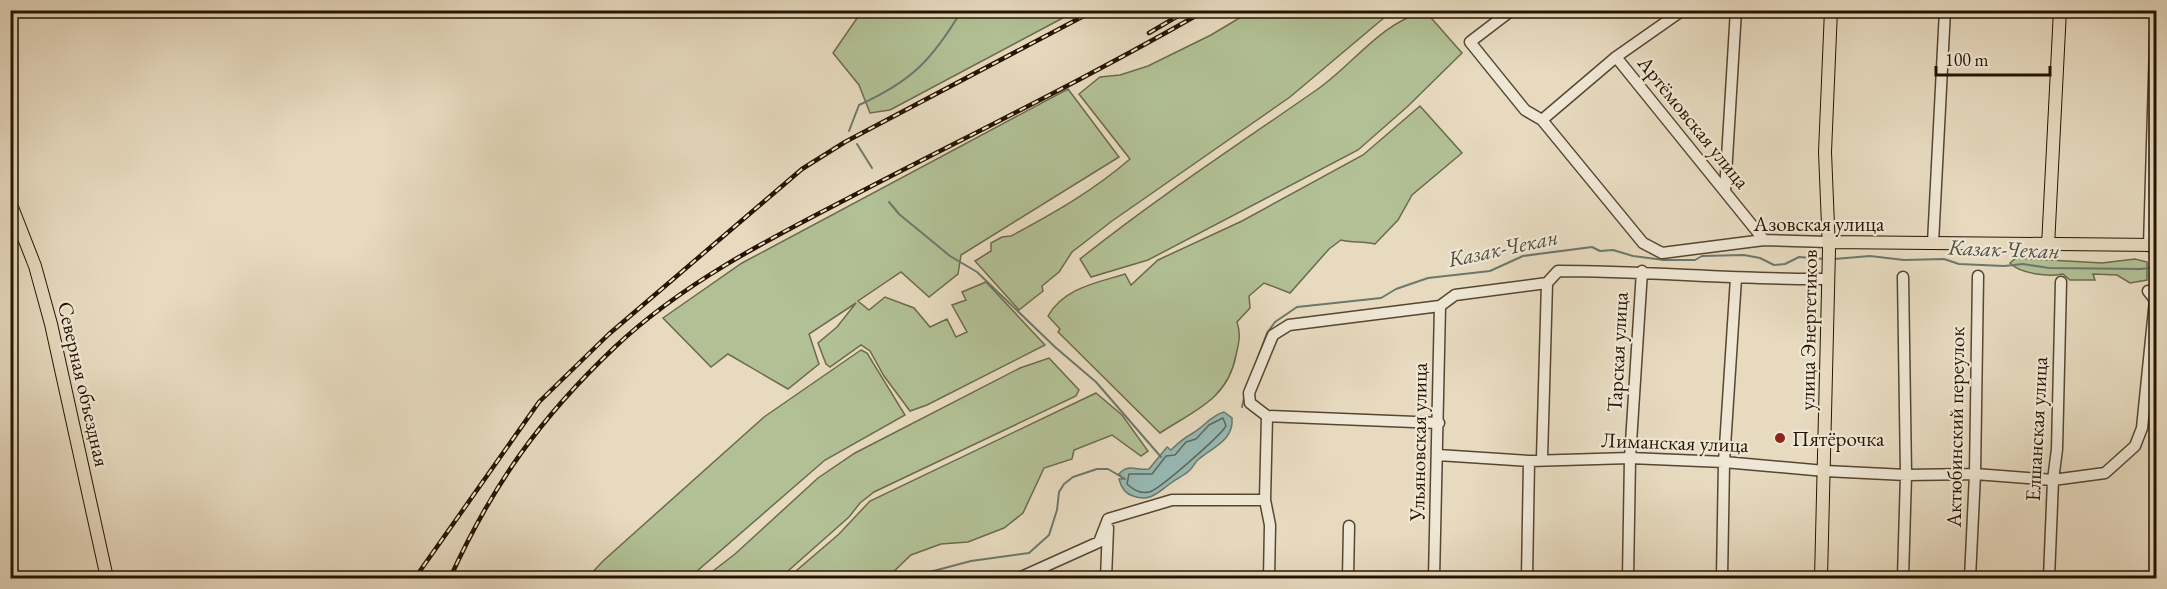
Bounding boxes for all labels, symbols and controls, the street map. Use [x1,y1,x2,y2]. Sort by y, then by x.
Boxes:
scale bar [1936,39,2050,77]
text: 100 m [1945,48,1989,71]
street label: Артёмовская улица [1631,49,1756,195]
street label: Азовская улица [1753,210,1885,237]
water label: Казак-Чекан [1444,222,1561,274]
water label: Казак-Чекан [1946,233,2061,265]
street label: улица Энергетиков [1793,249,1823,411]
street label: Тарская улица [1600,291,1634,413]
street label: Северная объездная [52,299,116,469]
street label: Актюбинский переулок [1940,326,1970,529]
street label: Елшанская улица [2019,355,2053,502]
street label: Ульяновская улица [1403,362,1433,522]
place label: Пятёрочка [1792,425,1885,452]
street label: Лиманская улица [1601,426,1750,458]
marker: Пятёрочка [1773,431,1787,445]

